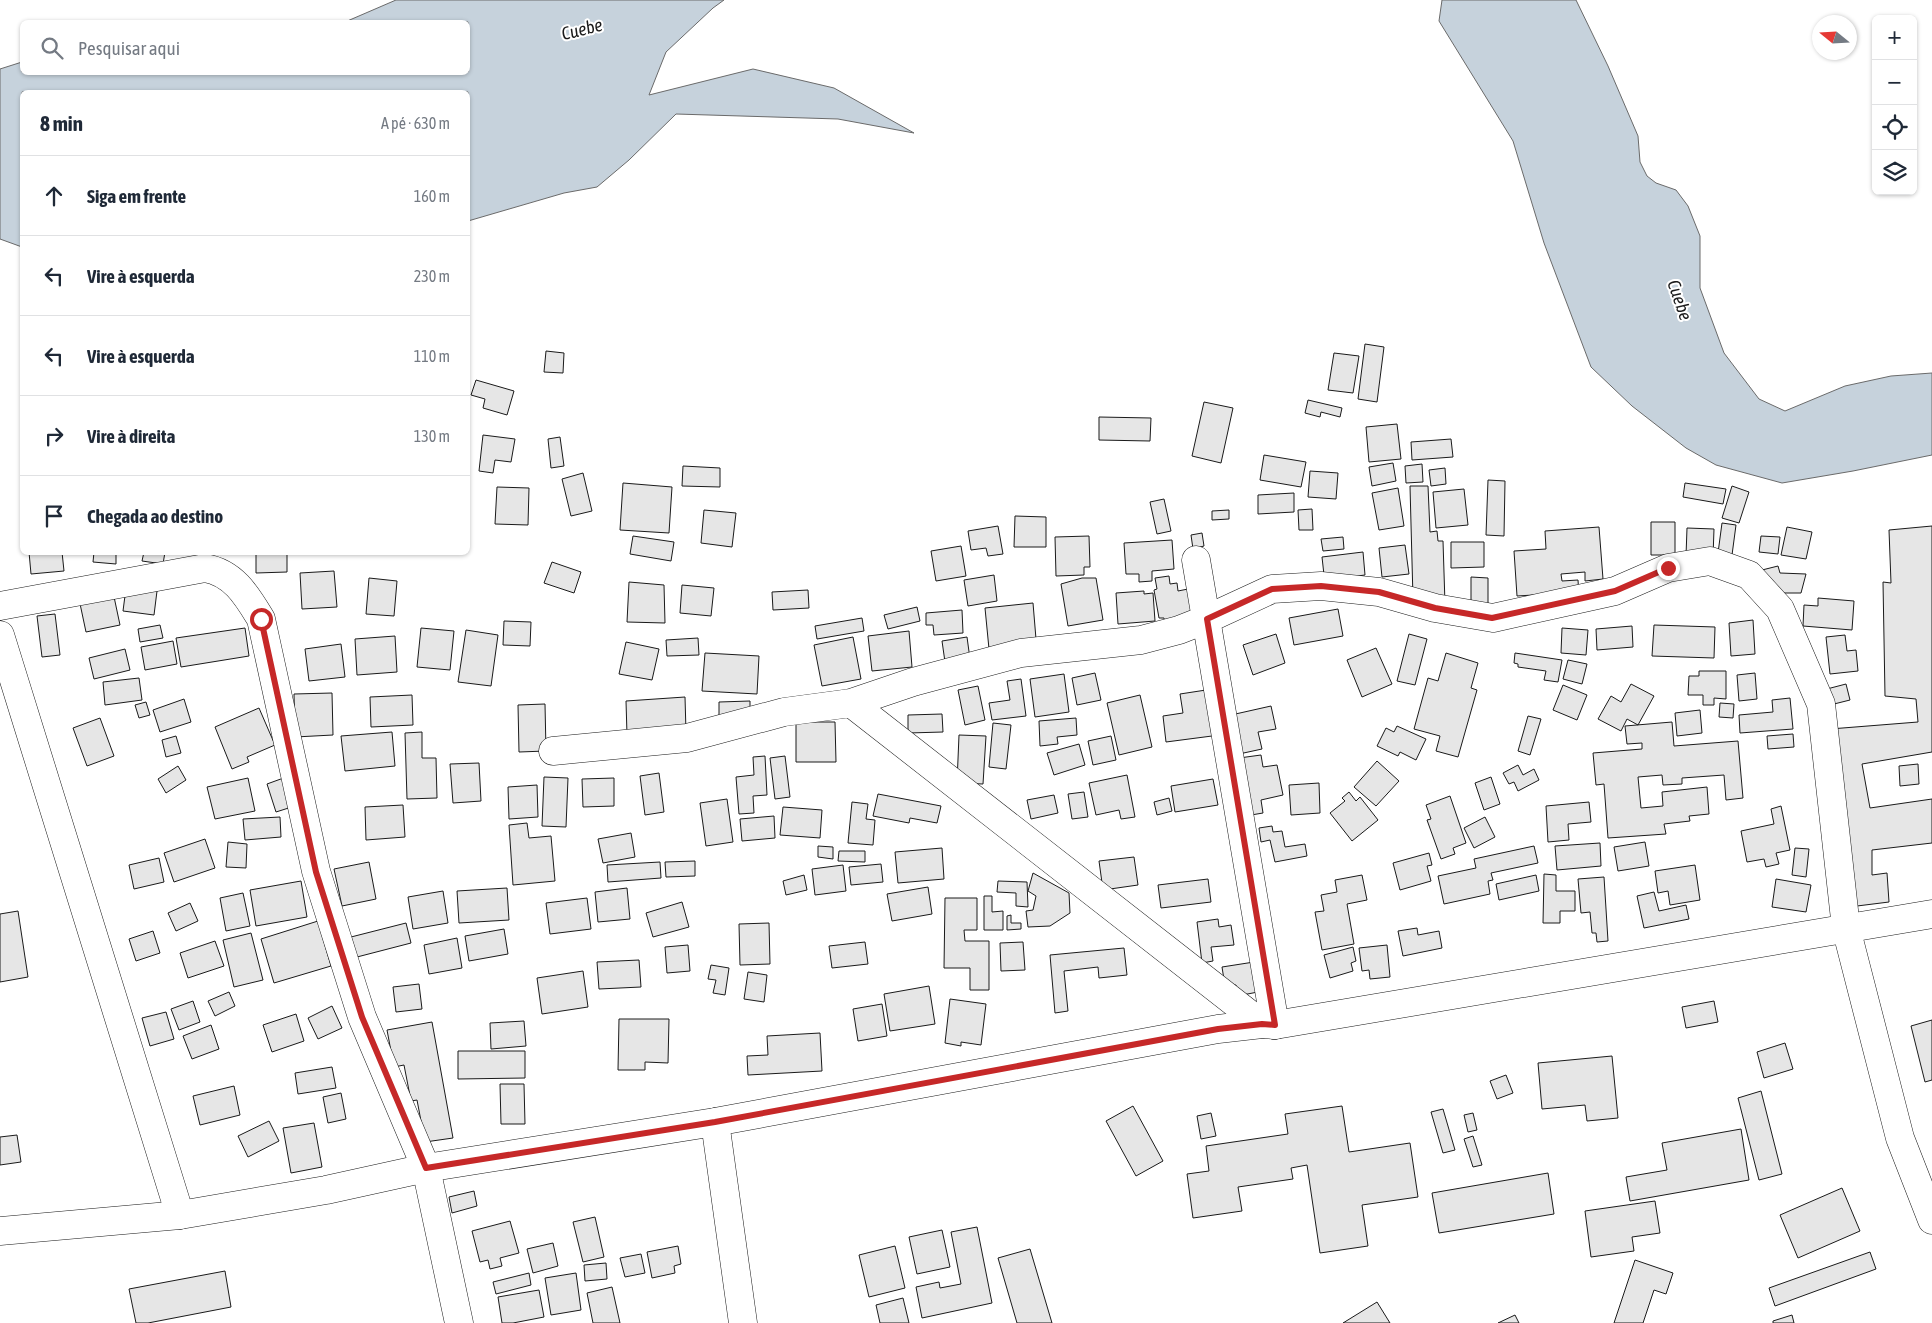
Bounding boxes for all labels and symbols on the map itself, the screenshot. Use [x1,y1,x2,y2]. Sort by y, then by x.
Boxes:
water label: Cuebe [559,14,605,44]
north arrow [1812,15,1857,60]
water label: Cuebe [1663,277,1697,323]
route end [1657,557,1680,580]
route start [250,608,273,631]

